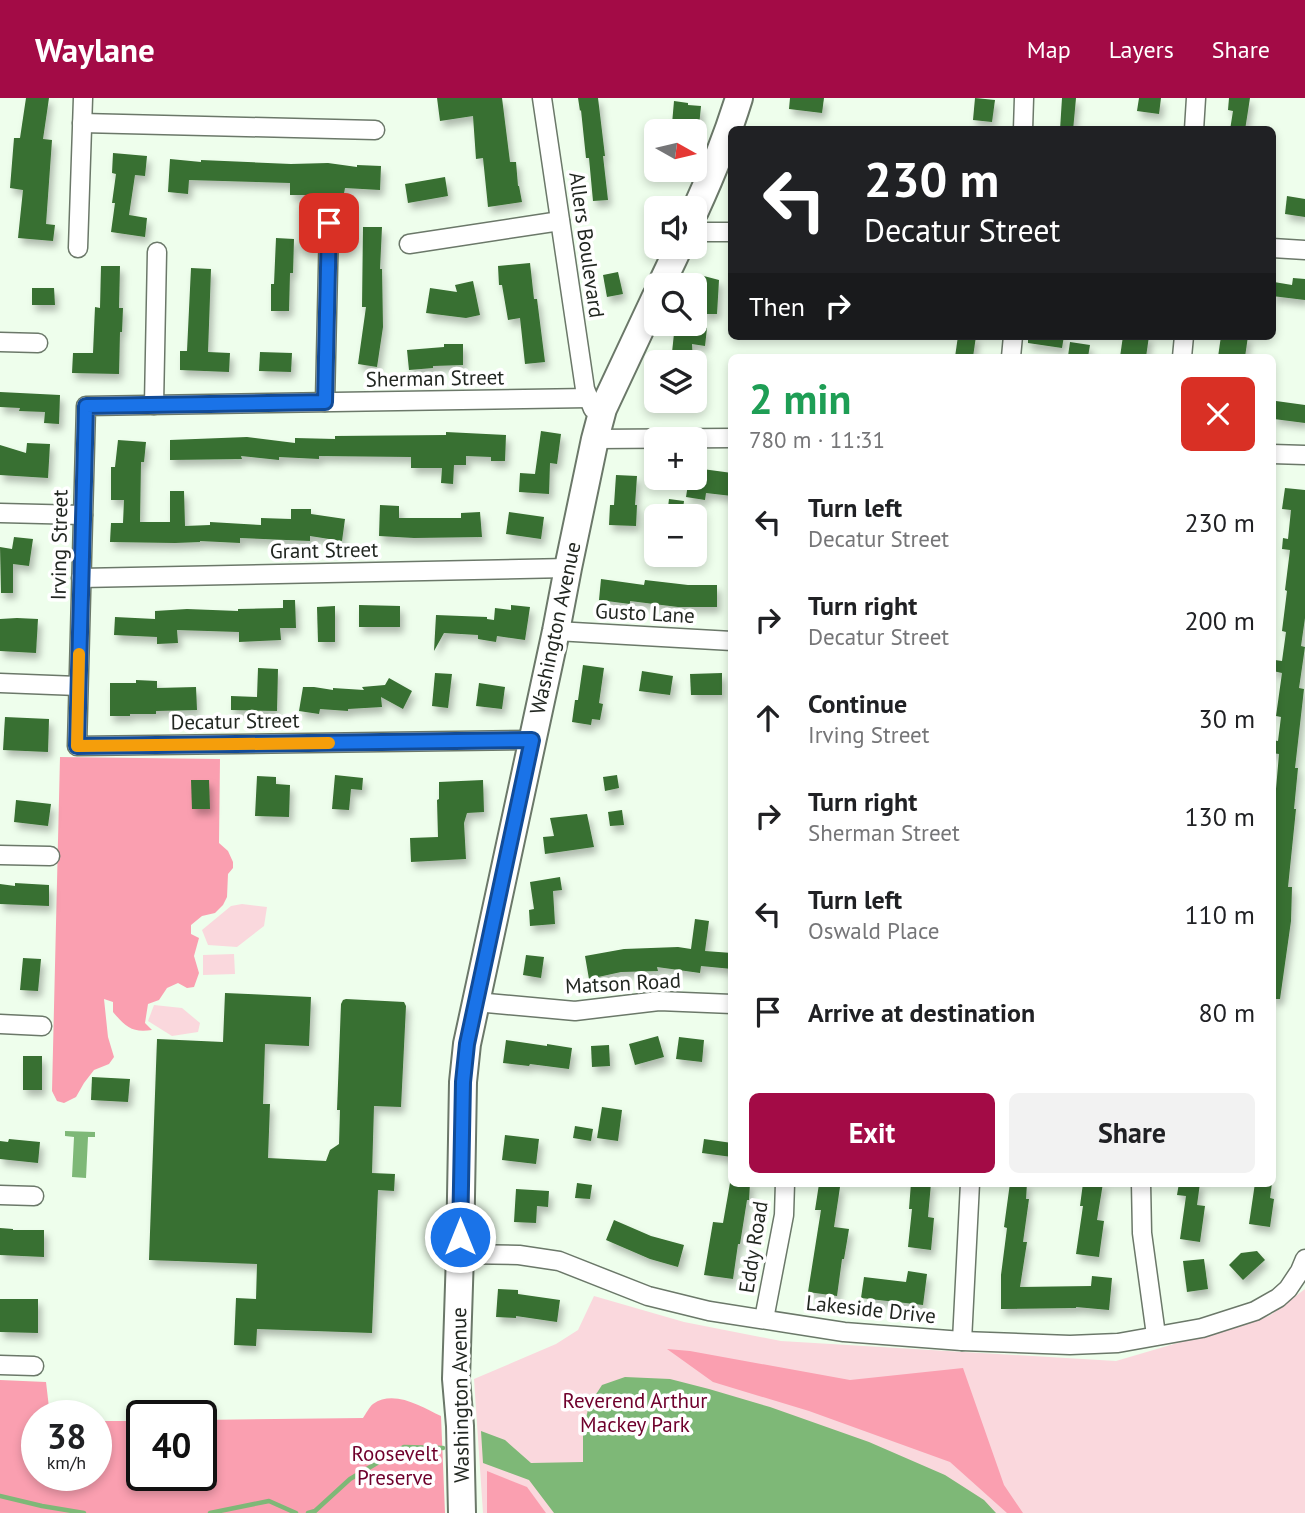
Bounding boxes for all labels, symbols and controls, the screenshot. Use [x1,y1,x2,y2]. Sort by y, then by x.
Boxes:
text: Waylane [35,28,155,71]
text: Map [1027,34,1071,65]
text: Layers [1109,34,1174,65]
text: Share [1212,34,1270,65]
north arrow [644,119,707,182]
map controls [644,119,707,567]
text: 230 m [864,147,999,211]
icon: left [749,154,840,245]
street label: Allers Boulevard [563,170,611,320]
pin [299,193,359,253]
button: sound [644,196,707,259]
icon: arrive [310,204,348,242]
text: Decatur Street [864,209,1060,251]
button: search [644,273,707,336]
icon: right [819,287,857,325]
text: Then [749,290,805,323]
button: layers [644,350,707,413]
street label: Sherman Street [365,363,505,393]
text: 2 min [749,371,851,426]
button: close [1181,377,1255,451]
text: 780 m · 11:31 [749,425,885,454]
button: + [644,427,707,490]
street label: Irving Street [45,489,73,601]
text: Turn left [808,491,902,524]
icon: left [749,503,787,541]
button: − [644,504,707,567]
text: 230 m [1184,506,1255,539]
text: Decatur Street [808,524,949,553]
street label: Grant Street [270,536,378,564]
street label: Washington Avenue [524,539,586,717]
text: Turn right [808,589,917,622]
street label: Gusto Lane [594,597,696,629]
icon: right [749,601,787,639]
text: 200 m [1184,604,1255,637]
text: Decatur Street [808,622,949,651]
text: Continue [808,687,907,720]
icon: ahead [749,699,787,737]
text: 30 m [1199,702,1255,735]
street label: Decatur Street [170,706,300,736]
text: Irving Street [808,720,930,749]
text: Turn right [808,785,917,818]
icon: right [749,797,787,835]
text: 130 m [1184,800,1255,833]
text: Sherman Street [808,818,960,847]
text: Turn left [808,883,902,916]
icon: left [749,895,787,933]
text: 110 m [1184,898,1255,931]
text: Oswald Place [808,916,939,945]
street label: Matson Road [564,966,682,1000]
icon: arrive [749,993,787,1031]
text: Arrive at destination [808,996,1035,1029]
text: 80 m [1199,996,1255,1029]
button: Exit [749,1093,995,1173]
button: Share [1009,1093,1255,1173]
street label: Eddy Road [732,1199,774,1295]
position arrow [423,1200,497,1274]
street label: Lakeside Drive [805,1289,937,1329]
street label: Washington Avenue [445,1307,475,1483]
park label: Reverend Arthur Mackey Park [563,1387,707,1438]
speed limit sign: 40 [126,1400,217,1491]
text: 38 [47,1413,86,1459]
park label: Roosevelt Preserve [352,1440,438,1491]
text: km/h [47,1451,86,1474]

